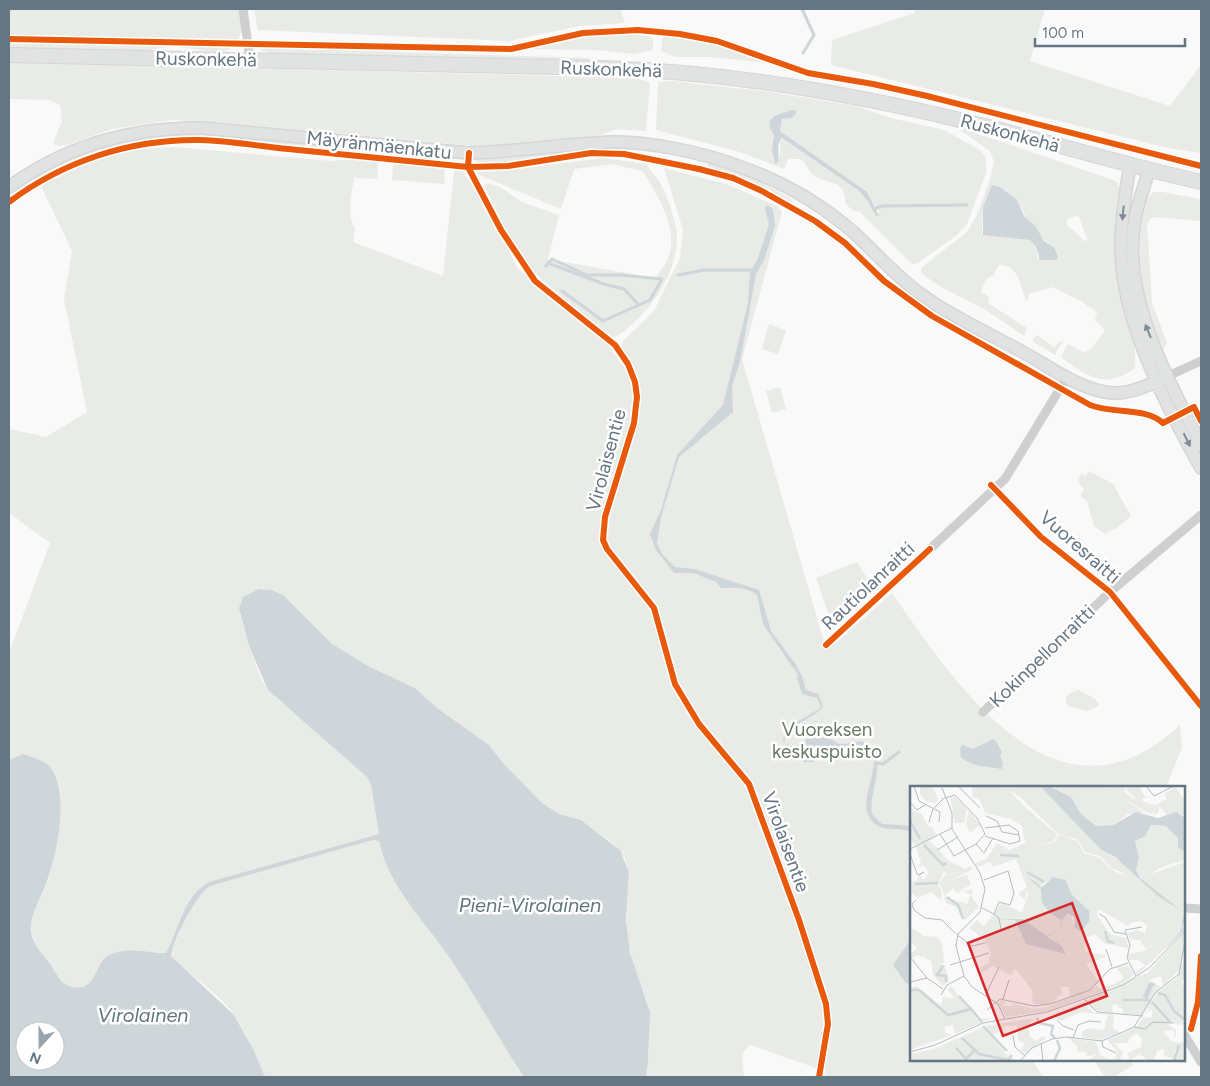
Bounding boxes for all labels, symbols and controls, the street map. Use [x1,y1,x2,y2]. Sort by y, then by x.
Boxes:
scale bar [1035,15,1185,47]
text: 100 m [1042,24,1084,42]
street label: Ruskonkehä [155,47,257,71]
street label: Ruskonkehä [560,56,662,82]
street label: Ruskonkehä [958,109,1062,157]
street label: Mäyränmäenkatu [305,126,453,164]
one-way arrow [1119,206,1127,222]
one-way arrow [1144,324,1152,339]
street label: Virolaisentie [581,406,631,514]
one-way arrow [1183,433,1191,447]
street label: Vuoresraitti [1035,506,1125,588]
street label: Rautiolanraitti [817,537,919,635]
street label: Kokinpellonraitti [985,600,1099,712]
park label: Vuoreksen keskuspuisto [772,718,882,763]
inset map [910,786,1185,1061]
street label: Virolaisentie [757,789,815,895]
water label: Pieni-Virolainen [459,893,601,917]
water label: Virolainen [97,1003,189,1027]
north arrow [15,1021,65,1071]
text: N [27,1048,44,1068]

